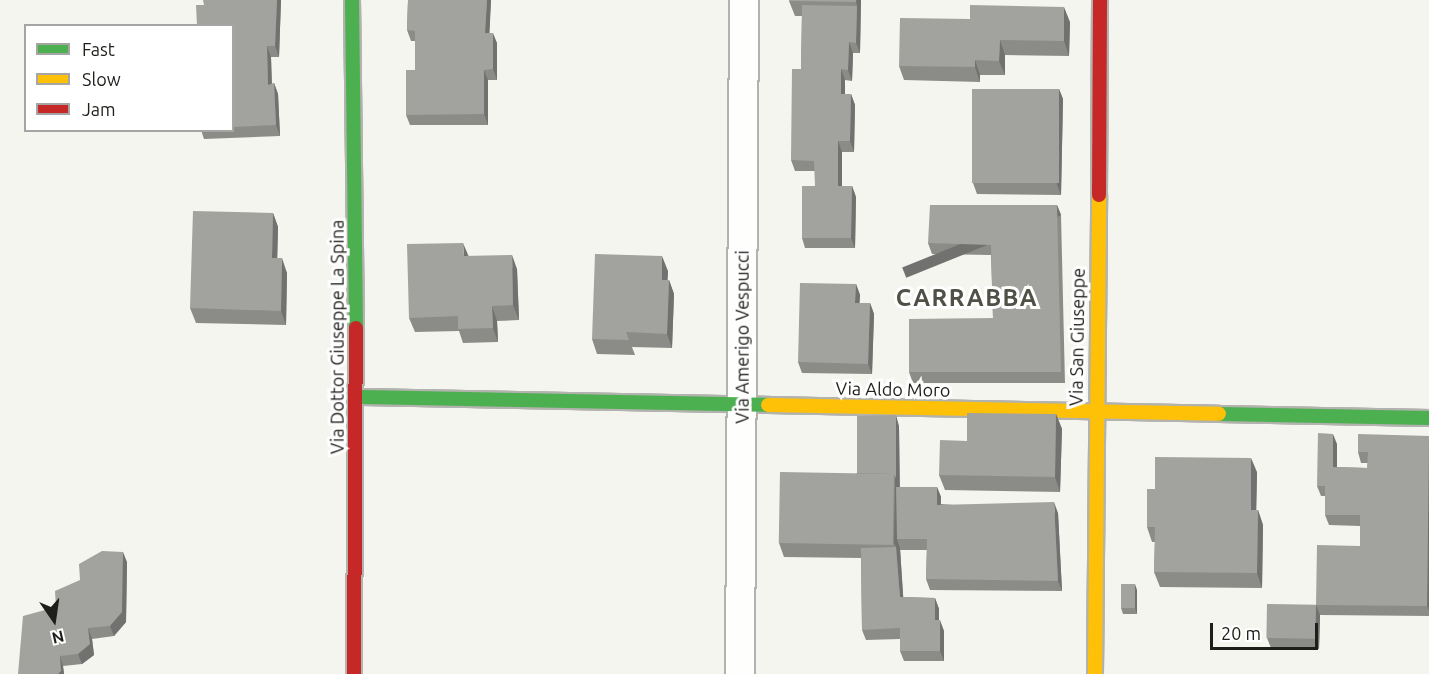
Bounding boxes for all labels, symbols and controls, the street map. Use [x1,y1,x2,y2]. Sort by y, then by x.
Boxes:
legend [24,24,234,132]
text: Fast [82,39,115,59]
text: Slow [82,69,121,89]
text: Jam [82,99,116,119]
street label: Via Dottor Giuseppe La Spina [326,220,348,454]
street label: Via Amerigo Vespucci [731,250,753,424]
street label: Via San Giuseppe [1065,268,1089,406]
district label: CARRABBA [896,284,1038,312]
street label: Via Aldo Moro [835,377,951,401]
north arrow [24,590,84,650]
scale bar [1213,611,1321,649]
text: 20 m [1221,623,1261,643]
text: N [50,627,66,648]

